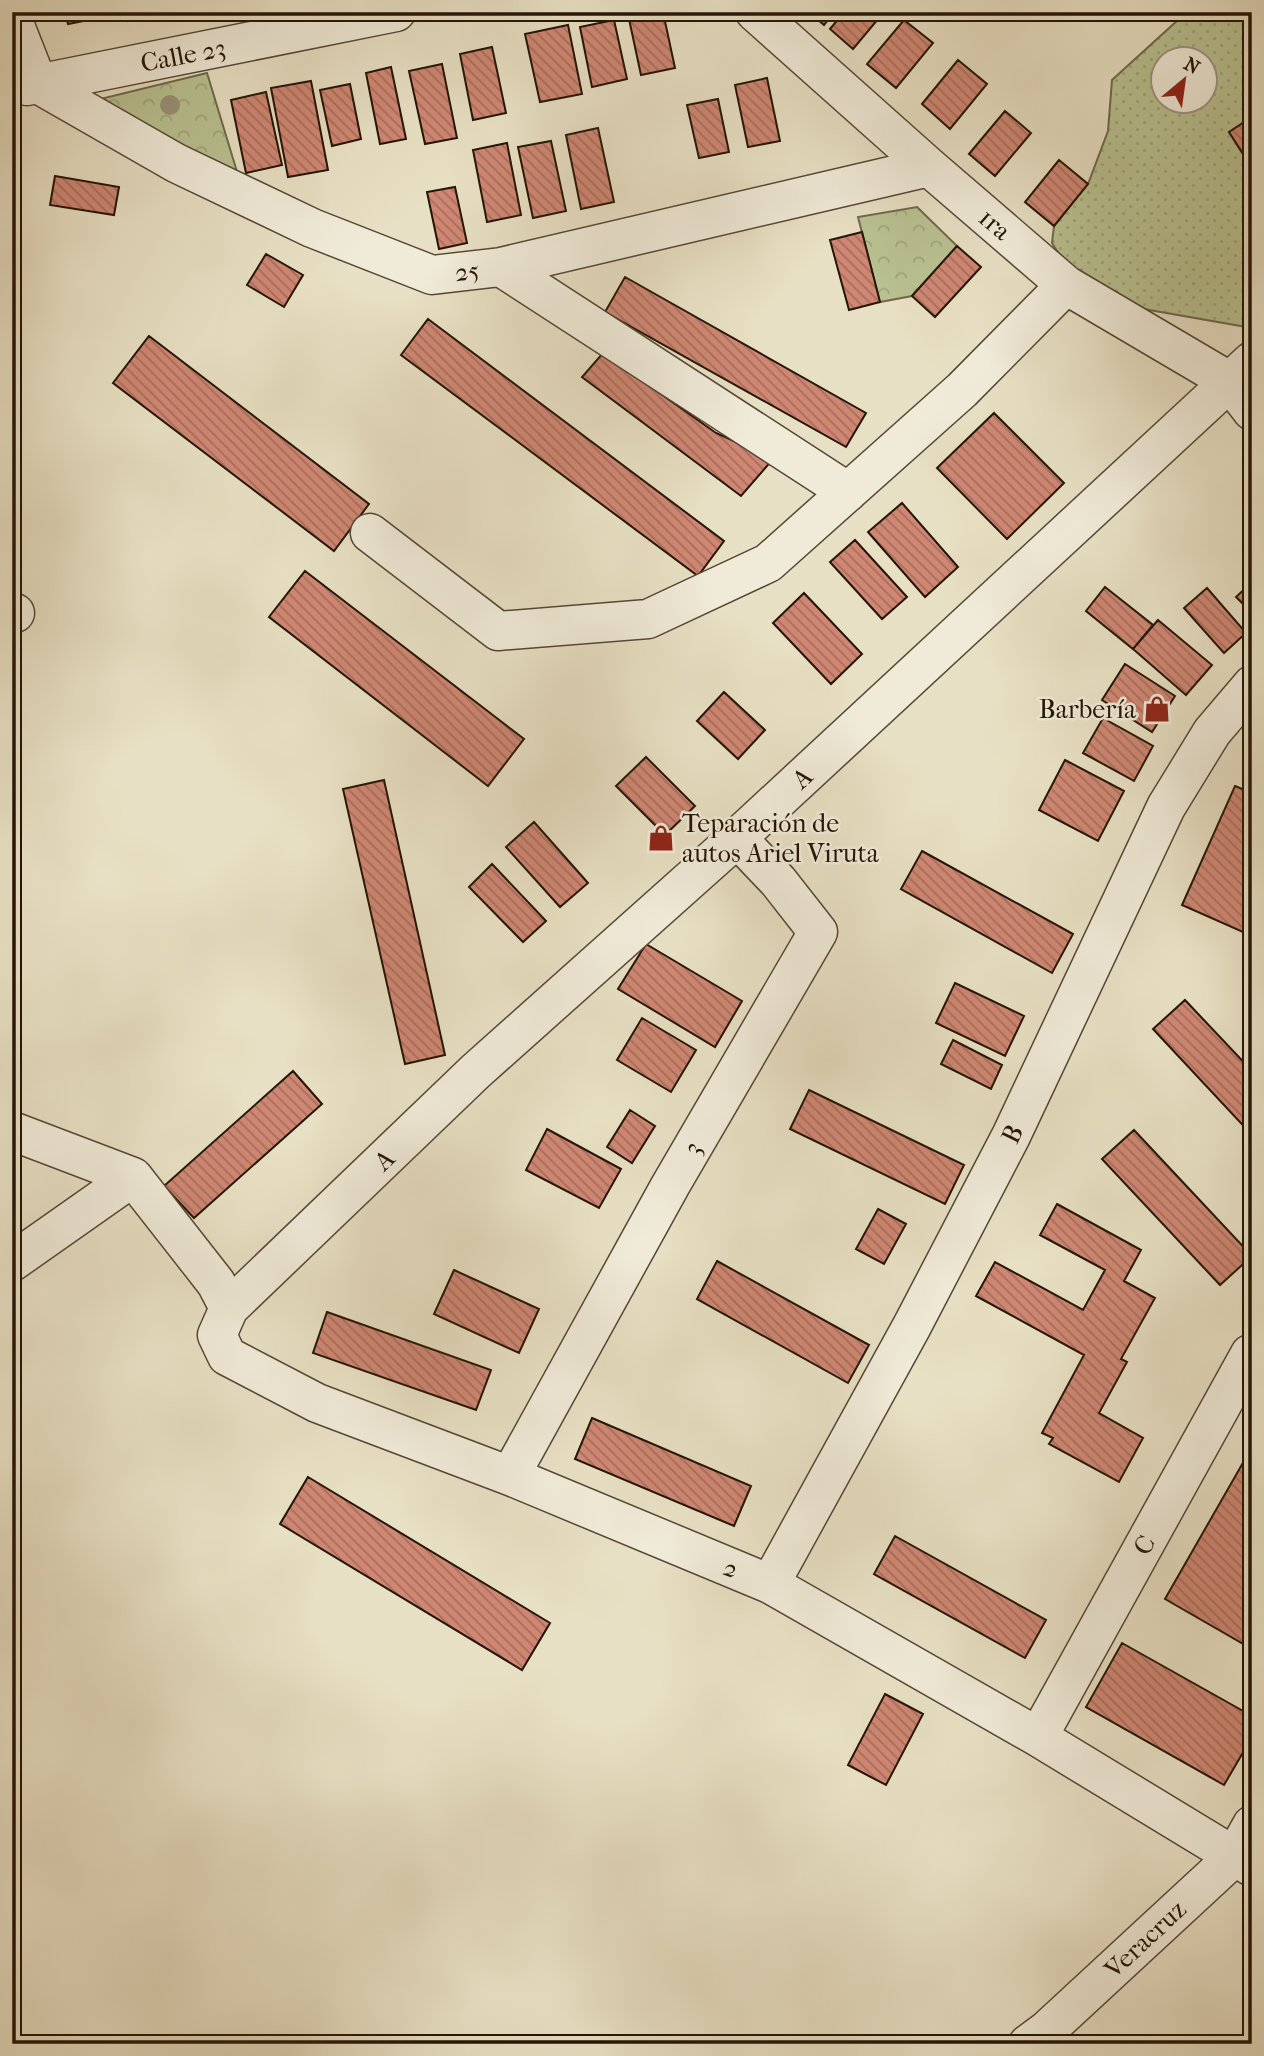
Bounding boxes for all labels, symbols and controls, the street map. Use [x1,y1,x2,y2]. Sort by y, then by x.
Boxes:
street label: Calle 23 [138,32,228,79]
north arrow [1148,46,1218,116]
text: N [1180,53,1204,79]
street label: 1ra [972,202,1018,247]
street label: 25 [453,255,481,288]
place label: Barbería [1039,694,1137,725]
shop icon: Barbería [1142,694,1172,724]
street label: A [785,761,820,796]
place label: Teparación de autos Ariel Viruta [682,808,880,869]
shop icon: Teparación de autos Ariel Viruta [646,823,676,853]
street label: B [995,1120,1030,1149]
street label: 3 [676,1136,709,1161]
street label: A [367,1143,402,1178]
street label: C [1127,1530,1162,1560]
street label: 2 [719,1552,743,1585]
street label: Veracruz [1097,1894,1193,1986]

